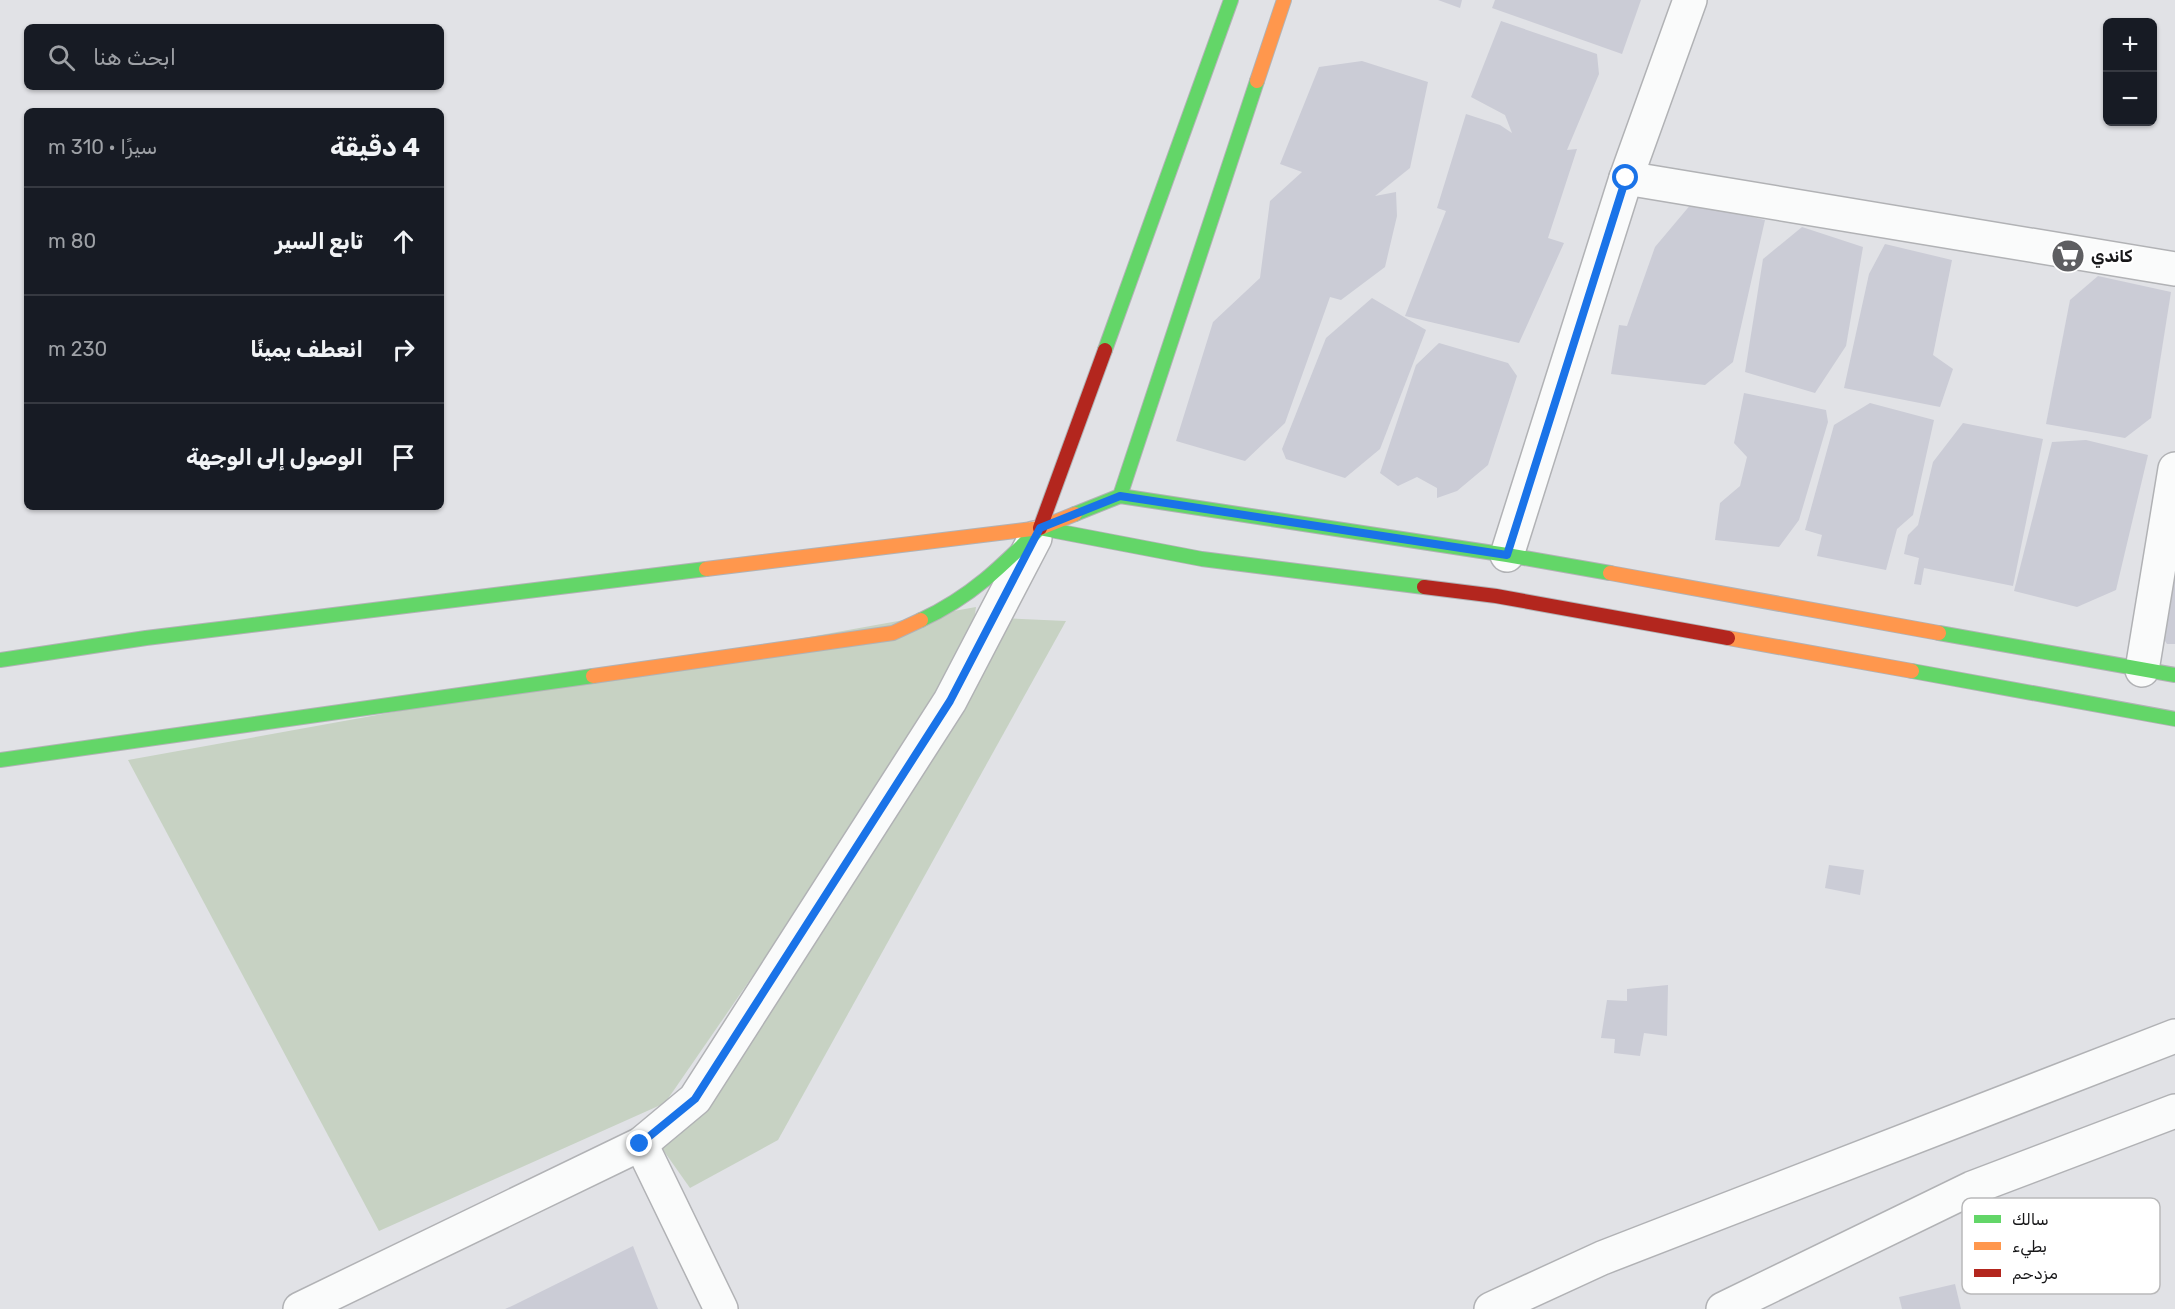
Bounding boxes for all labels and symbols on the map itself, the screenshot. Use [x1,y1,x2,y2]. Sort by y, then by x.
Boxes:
route start [1612,164,1638,190]
supermarket icon: كاندي [2050,238,2086,274]
place label: كاندي [2091,247,2132,268]
route end [626,1130,652,1156]
legend [1962,1198,2160,1294]
text: سالك [2012,1210,2049,1229]
text: بطيء [2012,1237,2047,1259]
text: مزدحم [2012,1264,2058,1284]

